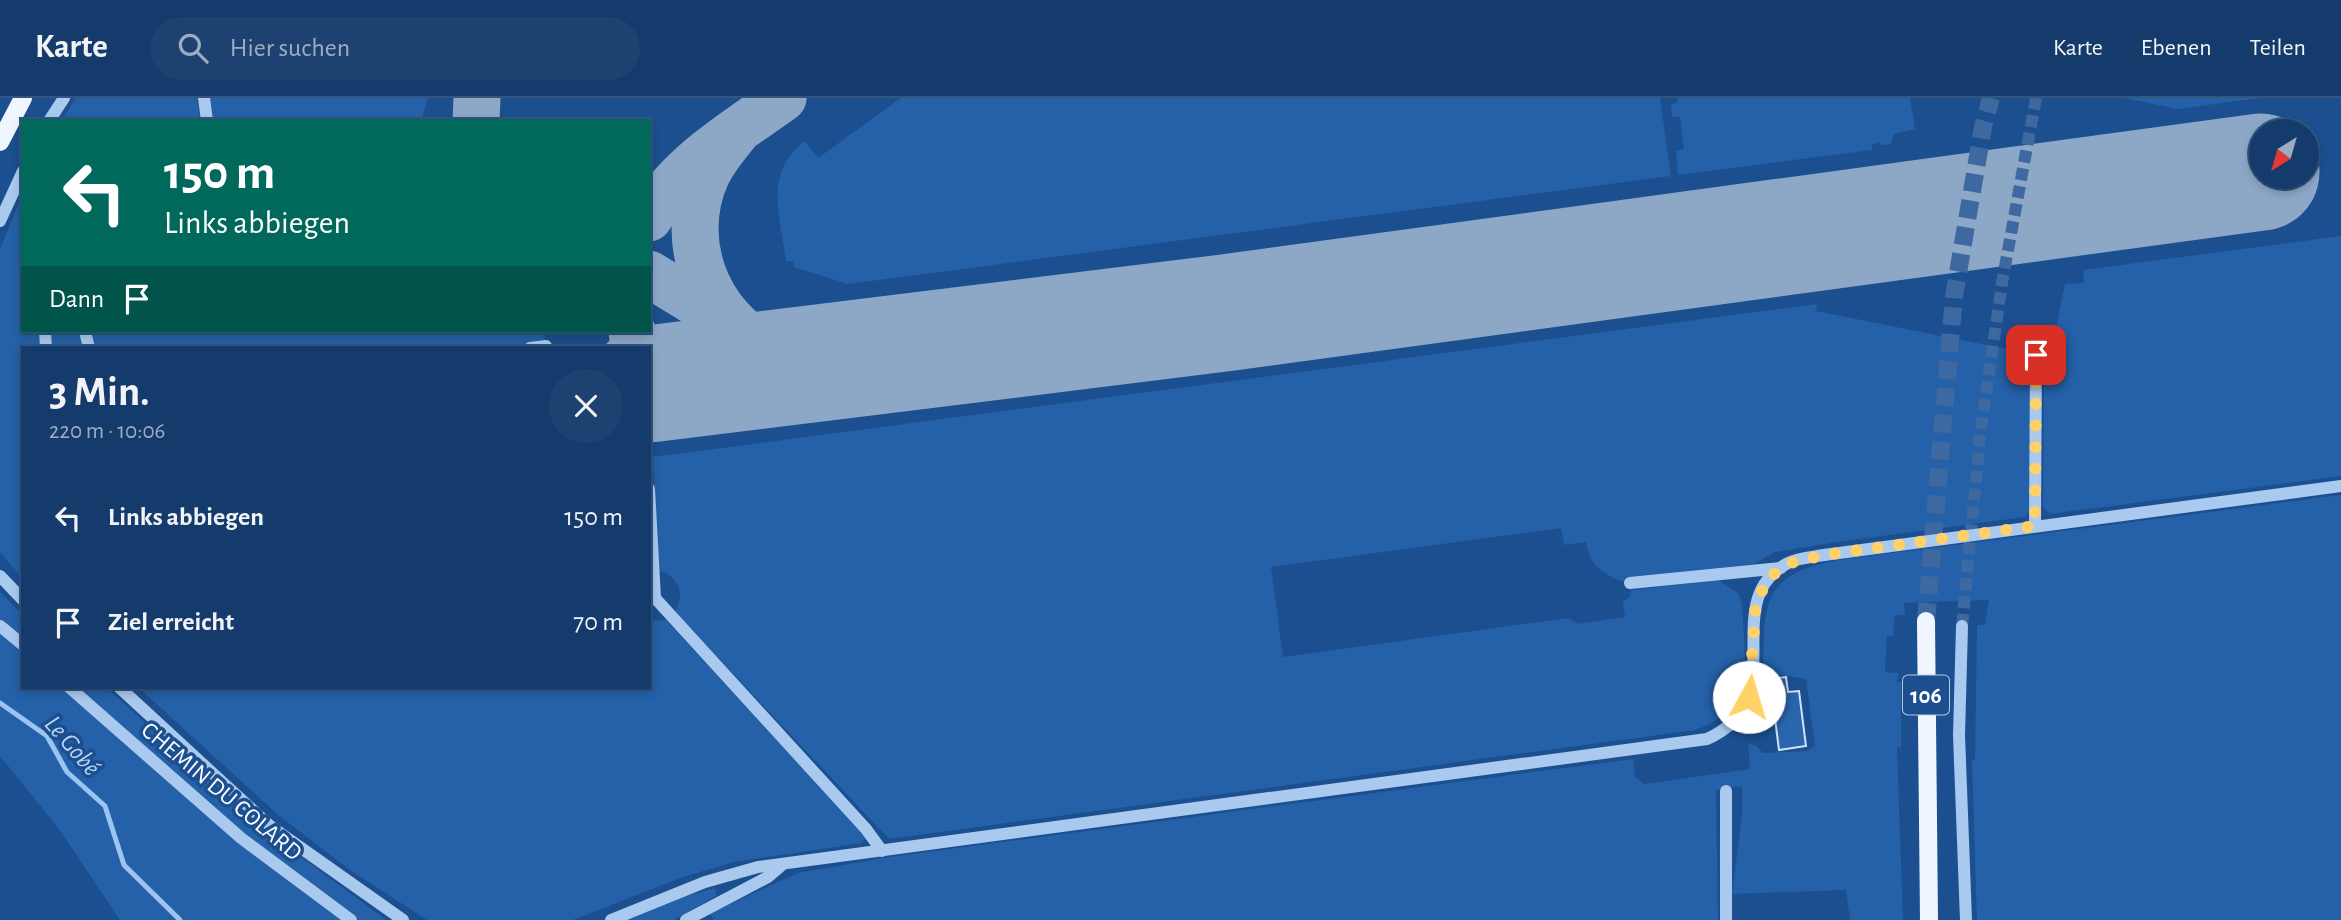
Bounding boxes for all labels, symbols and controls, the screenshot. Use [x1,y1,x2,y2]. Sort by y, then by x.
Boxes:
search box [150,17,640,80]
icon: search [174,29,212,67]
text: Karte [35,31,108,64]
text: Hier suchen [230,35,350,61]
text: Karte [2053,36,2103,60]
text: Ebenen [2141,36,2212,60]
text: Teilen [2250,36,2306,60]
north arrow [2249,119,2319,189]
map controls [2249,119,2319,189]
icon: left [49,147,140,238]
text: 150 m [164,149,275,198]
text: Links abbiegen [164,207,350,239]
icon: arrive [118,280,156,318]
text: Dann [49,286,104,312]
pin [2006,325,2066,385]
icon: arrive [2017,336,2055,374]
button: close [549,369,623,443]
text: 3 Min. [49,371,150,413]
text: 220 m · 10:06 [49,420,165,443]
icon: left [49,499,87,537]
text: Links abbiegen [108,504,264,530]
text: 150 m [564,504,623,530]
icon: arrive [49,604,87,642]
text: Ziel erreicht [108,609,234,635]
text: 70 m [573,609,623,635]
position arrow [1712,660,1786,734]
road number: 106 [1903,676,1949,715]
water label: Le Gobé [39,711,105,781]
street label: CHEMIN DU COLARD [137,718,306,866]

